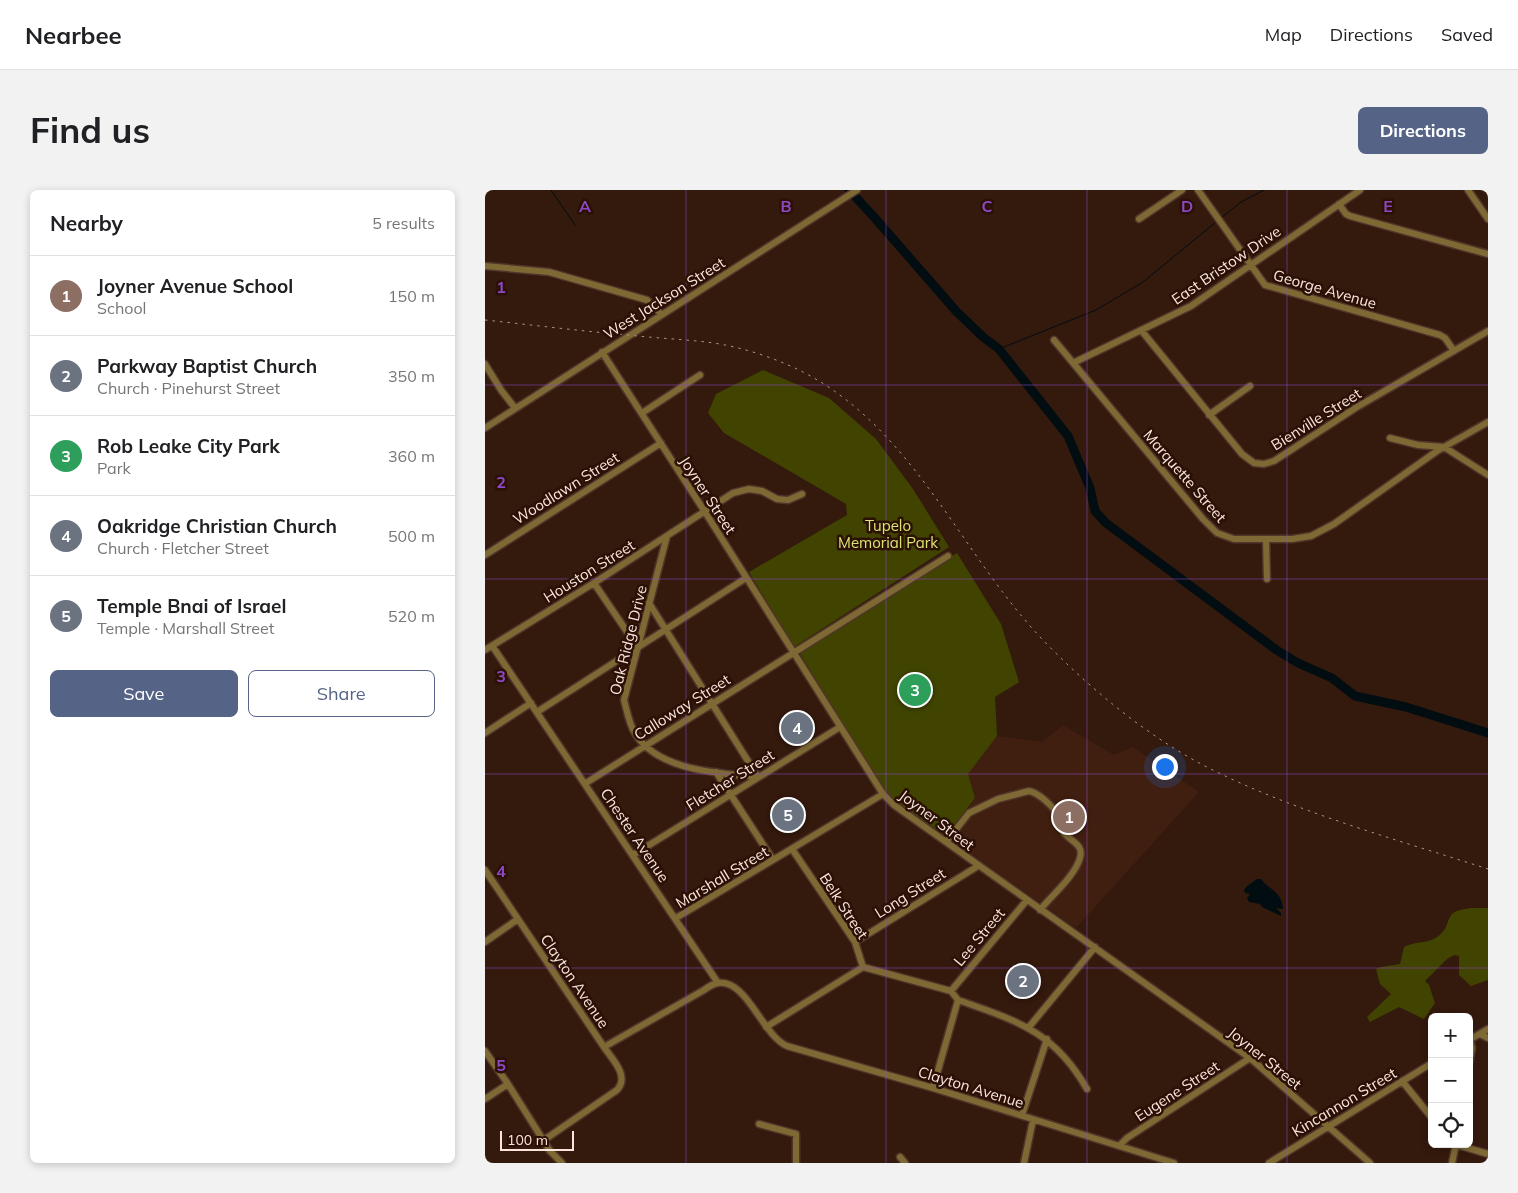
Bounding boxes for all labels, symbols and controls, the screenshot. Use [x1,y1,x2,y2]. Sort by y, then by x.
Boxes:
text: Nearbee [25,20,122,50]
text: Map [1265,23,1302,46]
text: Directions [1330,23,1413,46]
text: Saved [1441,23,1493,46]
button: Directions [1358,107,1488,154]
text: Find us [30,108,150,152]
text: A [579,196,591,216]
text: B [780,196,792,216]
text: C [982,196,993,216]
text: D [1181,196,1193,216]
text: E [1383,196,1393,216]
text: Nearby [50,210,123,236]
text: 5 results [372,213,435,233]
street label: East Bristow Drive [1168,221,1284,309]
street label: West Jackson Street [600,253,728,343]
street label: George Avenue [1271,265,1379,313]
text: Joyner Avenue School [97,274,293,298]
text: 1 [496,277,506,297]
text: 1 [61,286,71,306]
text: 150 m [388,286,435,306]
text: School [97,298,146,318]
text: Parkway Baptist Church [97,354,317,378]
text: 2 [61,366,71,386]
text: 350 m [388,366,435,386]
text: Church · Pinehurst Street [97,378,280,398]
street label: Bienville Street [1267,384,1365,454]
street label: Marquette Street [1140,426,1230,526]
text: Rob Leake City Park [97,434,280,458]
text: 3 [61,446,71,466]
text: 360 m [388,446,435,466]
street label: Woodlawn Street [509,448,623,528]
street label: Joyner Street [676,452,740,538]
text: Park [97,458,131,478]
text: 2 [496,472,506,492]
text: Oakridge Christian Church [97,514,337,538]
park label: Tupelo Memorial Park [838,516,938,552]
text: 4 [61,526,71,546]
text: 500 m [388,526,435,546]
street label: Houston Street [540,535,638,607]
text: Church · Fletcher Street [97,538,269,558]
street label: Oak Ridge Drive [605,583,651,697]
text: Temple Bnai of Israel [97,594,286,618]
text: 5 [61,606,71,626]
text: 520 m [388,606,435,626]
text: Temple · Marshall Street [97,618,274,638]
text: 3 [496,666,506,686]
button: Save [50,670,238,717]
button: Share [248,670,435,717]
street label: Calloway Street [630,670,734,744]
pin: 3 [899,671,931,709]
pin: 4 [781,709,813,747]
street label: Fletcher Street [682,745,778,815]
your location [1152,754,1178,780]
street label: Chester Avenue [596,784,674,886]
street label: Joyner Street [896,786,978,854]
pin: 5 [772,796,804,834]
pin: 1 [1053,798,1085,836]
street label: Marshall Street [672,842,772,912]
text: 4 [496,861,506,881]
street label: Long Street [871,864,949,922]
street label: Belk Street [816,869,872,943]
street label: Lee Street [949,904,1009,970]
street label: Clayton Avenue [536,930,614,1032]
pin: 2 [1007,962,1039,1000]
map controls [1428,1013,1473,1148]
button: + [1428,1013,1473,1058]
street label: Joyner Street [1224,1023,1306,1093]
text: 5 [496,1055,506,1075]
street label: Eugene Street [1131,1057,1223,1125]
button: − [1428,1058,1473,1103]
street label: Clayton Avenue [916,1062,1026,1112]
street label: Kincannon Street [1288,1063,1400,1141]
button: locate [1428,1103,1473,1148]
scale bar [500,1128,574,1151]
text: 100 m [507,1131,548,1149]

